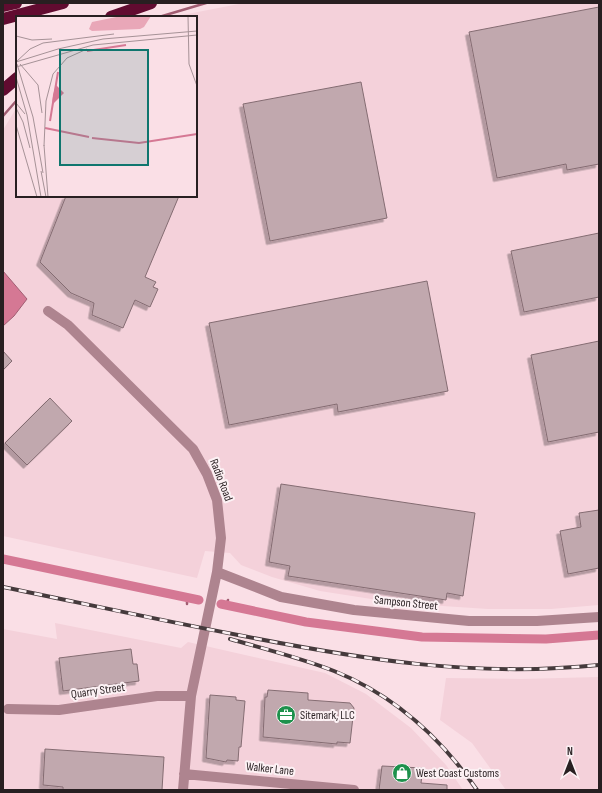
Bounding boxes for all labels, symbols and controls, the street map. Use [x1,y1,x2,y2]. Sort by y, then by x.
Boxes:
inset map [16,16,197,197]
street label: Radio Road [206,457,236,503]
street label: Sampson Street [373,592,439,614]
street label: Quarry Street [70,680,126,702]
office icon: Sitemark, LLC [275,704,297,726]
place label: Sitemark, LLC [300,708,355,723]
north arrow [550,741,590,781]
text: N [567,745,573,758]
street label: Walker Lane [245,759,295,779]
shop icon: West Coast Customs [391,762,413,784]
place label: West Coast Customs [416,766,499,781]

